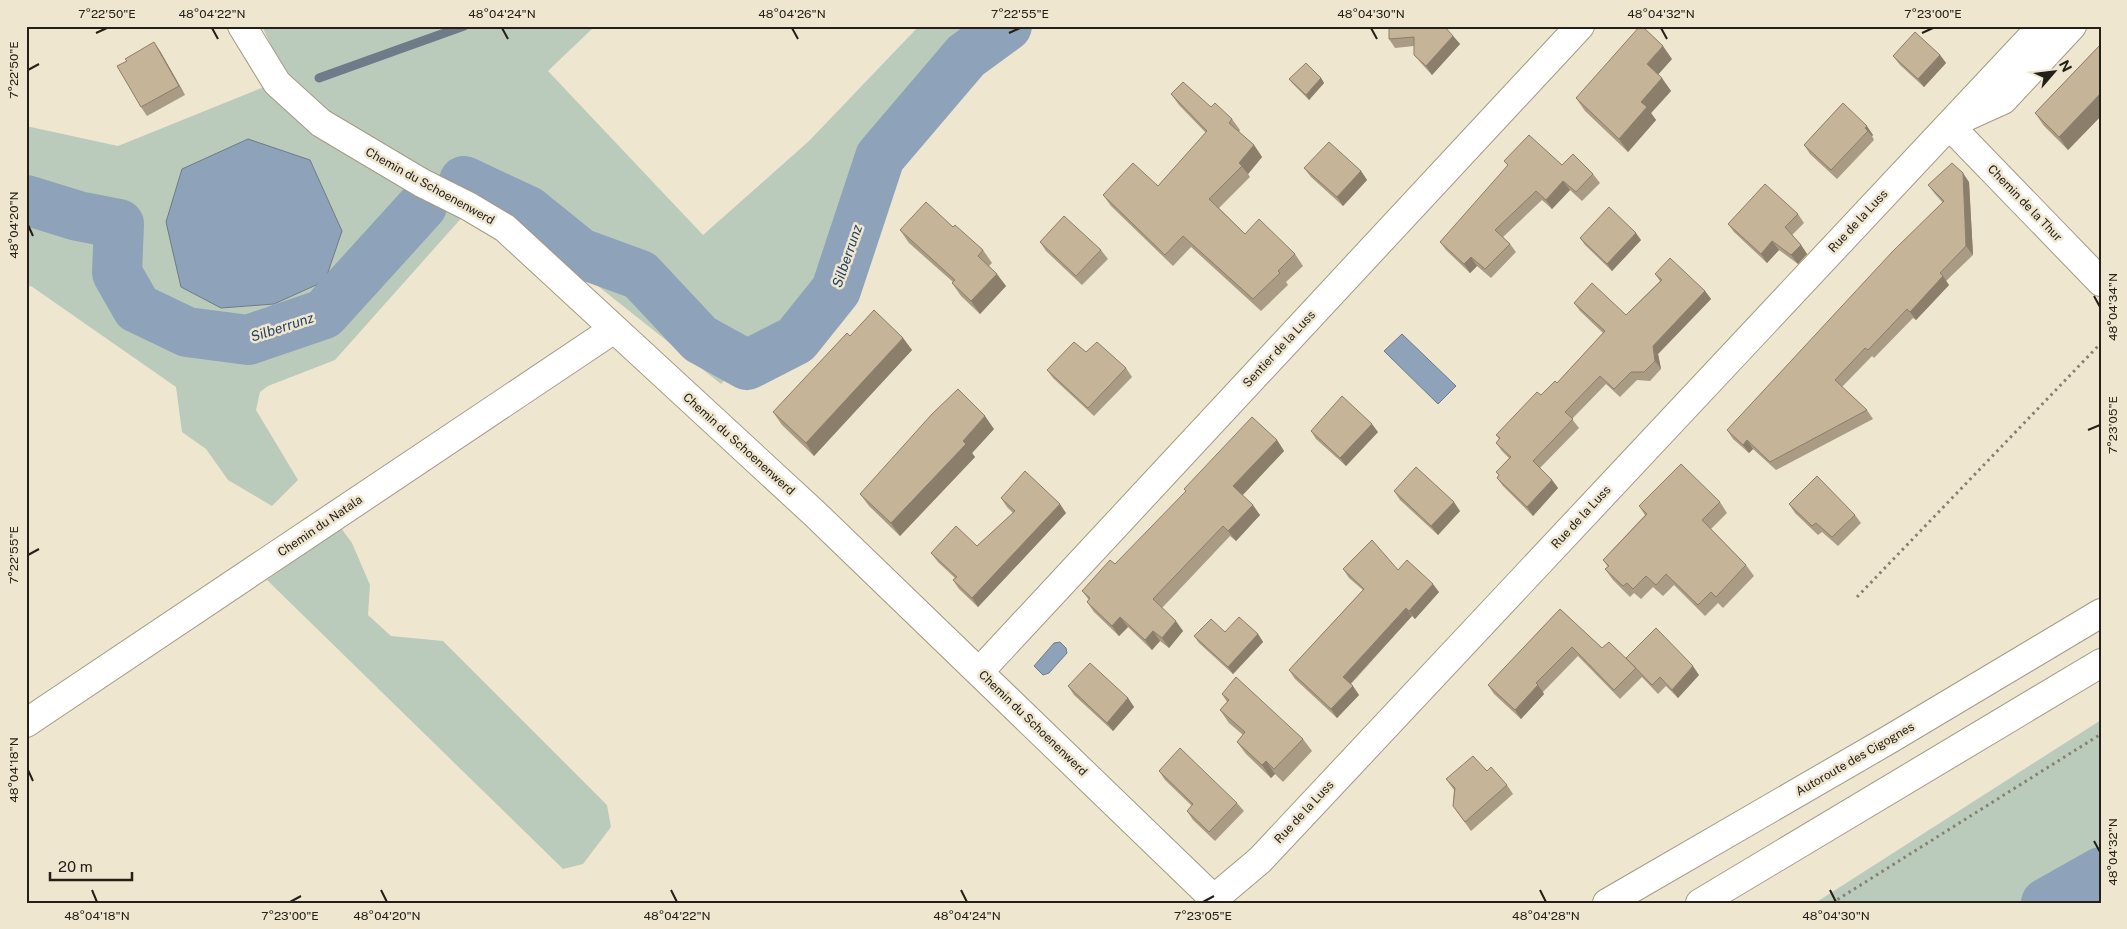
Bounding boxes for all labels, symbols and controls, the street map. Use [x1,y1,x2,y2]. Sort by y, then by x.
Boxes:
text: 7°22'50"E [78,7,136,21]
text: 48°04'22"N [178,7,246,21]
text: 48°04'24"N [468,7,536,21]
text: 48°04'26"N [758,7,826,21]
text: 7°22'55"E [991,7,1049,21]
text: 48°04'30"N [1337,7,1405,21]
text: 48°04'32"N [1627,7,1695,21]
text: 7°23'00"E [1904,7,1962,21]
text: 7°22'50"E [7,41,21,99]
north arrow [2030,48,2080,98]
text: N [2056,57,2075,74]
street label: Chemin du Schoenenwerd [363,145,497,227]
street label: Chemin de la Thur [1985,162,2065,244]
street label: Rue de la Luss [1825,187,1891,255]
text: 48°04'20"N [7,191,21,259]
water label: Silberrunz [829,222,865,289]
text: 48°04'34"N [2106,273,2120,341]
street label: Sentier de la Luss [1240,308,1318,390]
water label: Silberrunz [248,309,316,345]
street label: Chemin du Schoenenwerd [680,390,798,498]
text: 7°23'05"E [2106,396,2120,454]
street label: Rue de la Luss [1548,483,1614,551]
street label: Chemin du Natala [275,493,365,559]
text: 7°22'55"E [7,526,21,584]
street label: Chemin du Schoenenwerd [976,667,1090,779]
street label: Autoroute des Cigognes [1793,719,1917,799]
text: 48°04'18"N [7,737,21,803]
street label: Rue de la Luss [1271,778,1337,846]
text: 48°04'32"N [2106,818,2120,886]
scale bar [50,849,132,881]
text: 20 m [58,858,93,875]
text: 48°04'18"N [64,909,130,923]
text: 7°23'00"E [261,909,319,923]
text: 48°04'20"N [353,909,421,923]
text: 48°04'22"N [643,909,711,923]
text: 48°04'24"N [933,909,1001,923]
text: 7°23'05"E [1174,909,1232,923]
text: 48°04'28"N [1512,909,1580,923]
text: 48°04'30"N [1802,909,1870,923]

